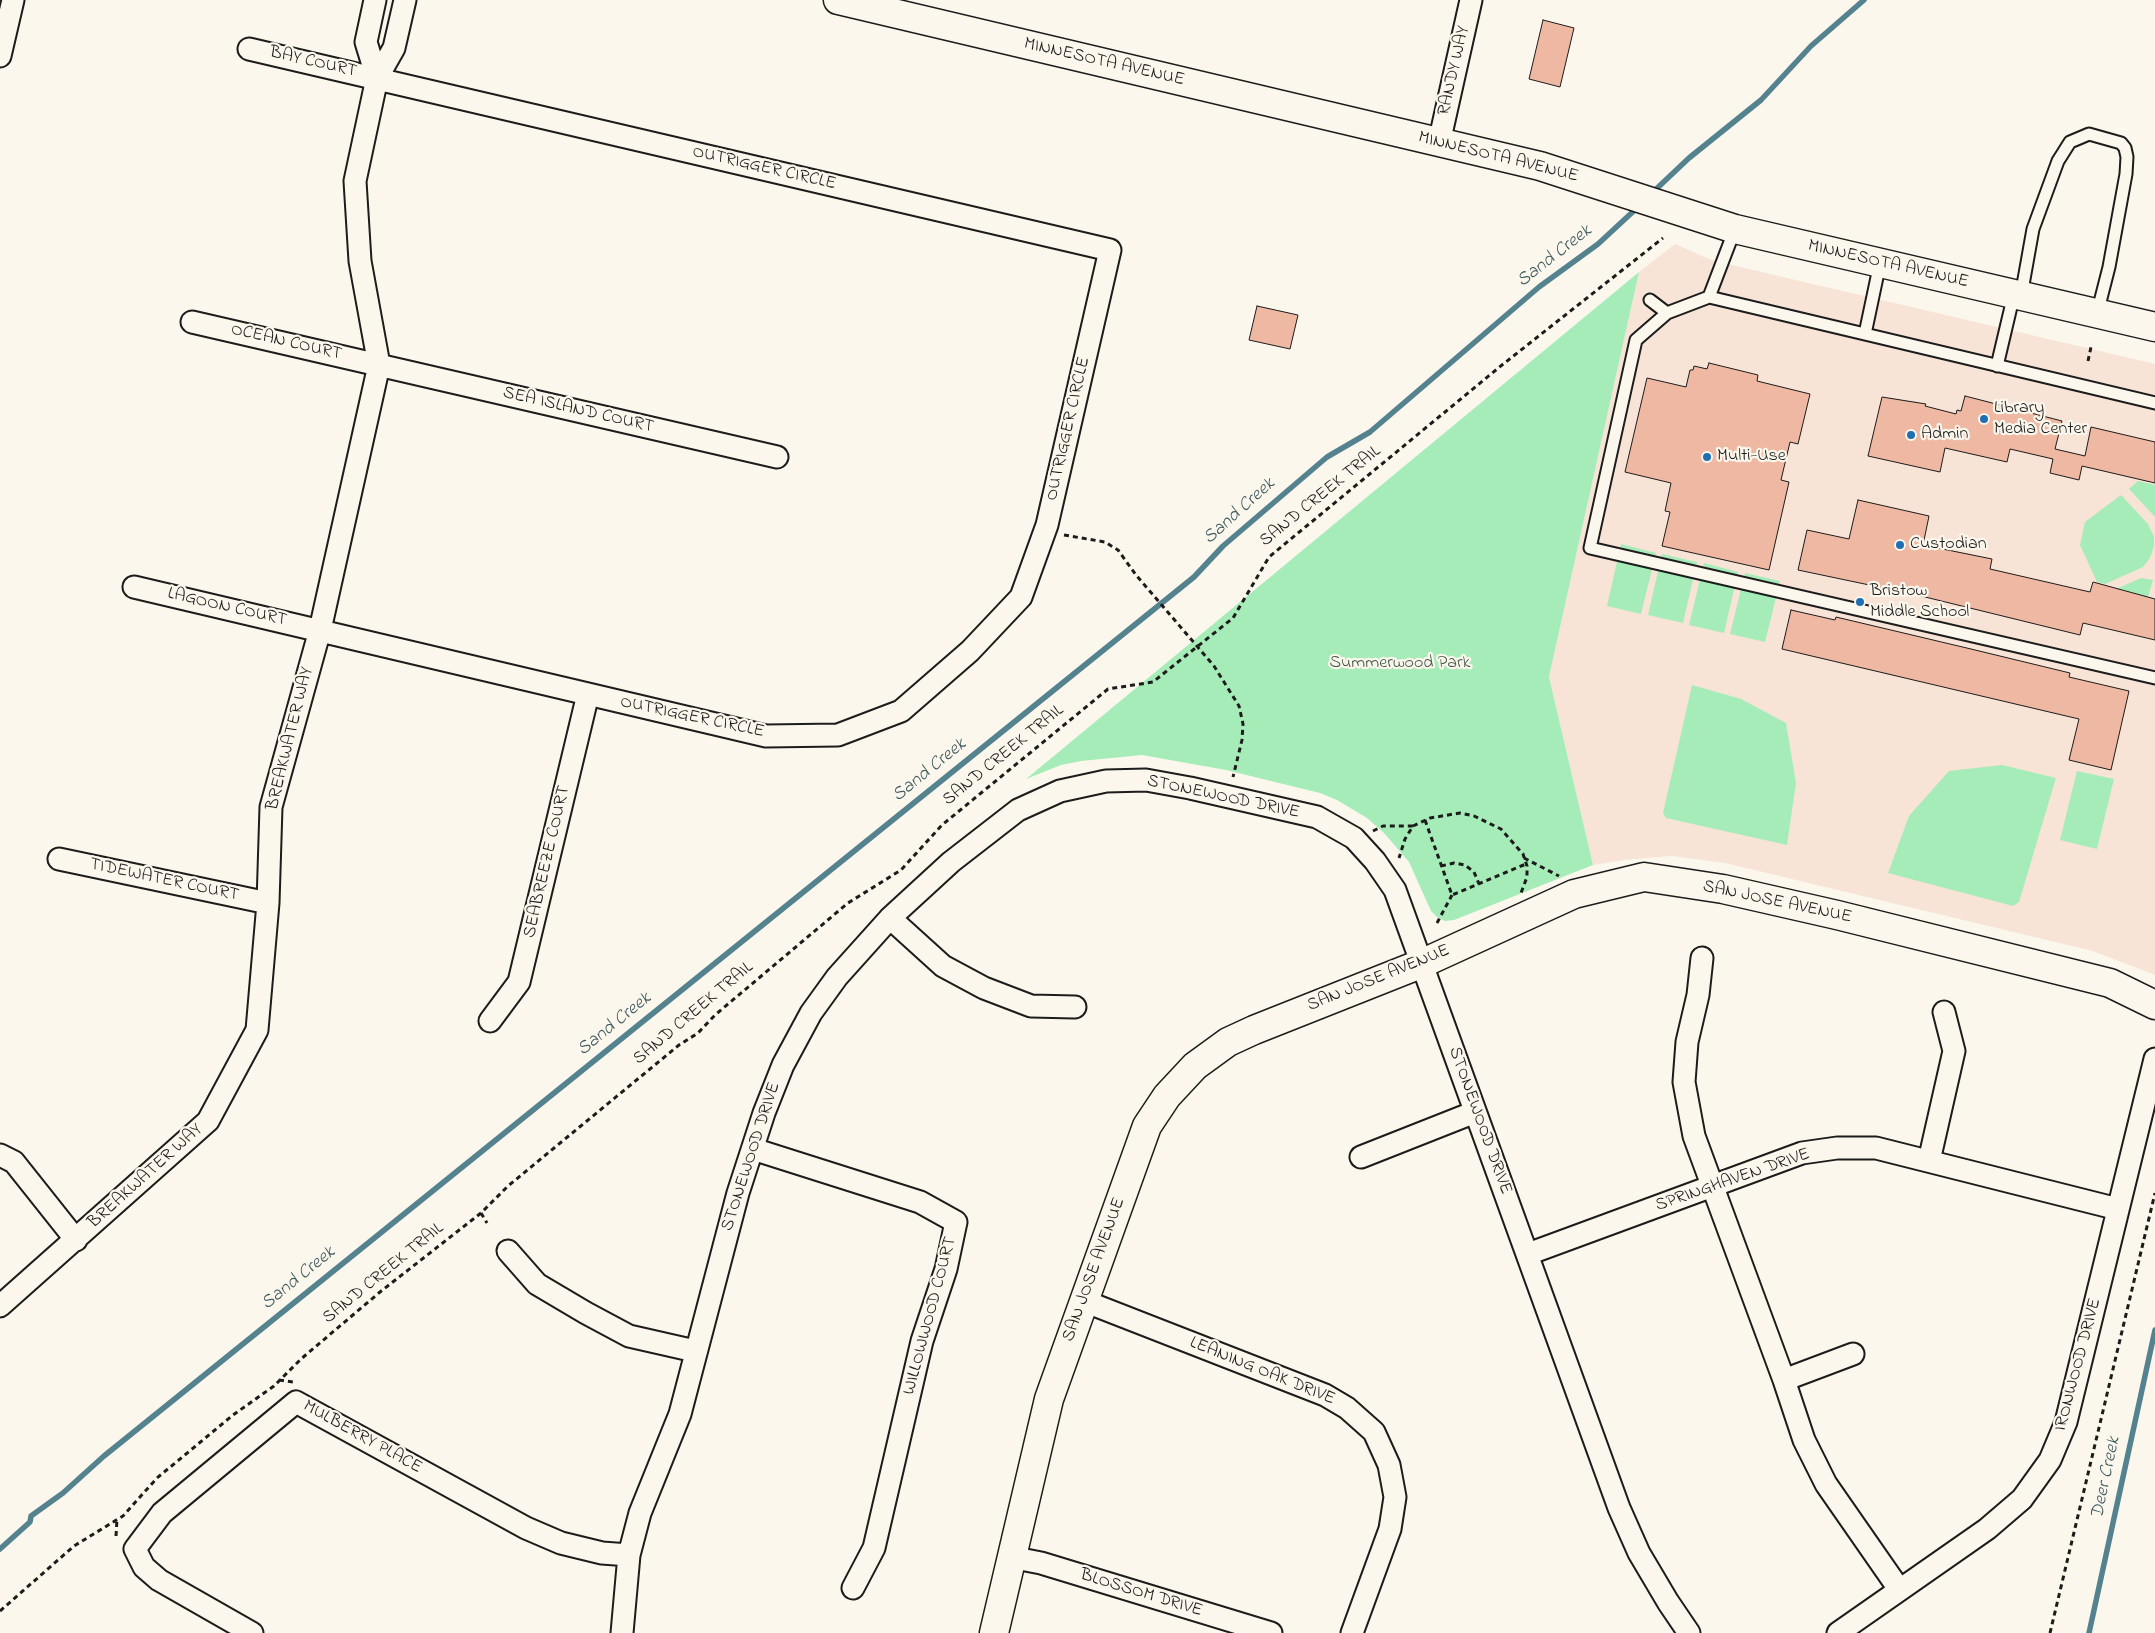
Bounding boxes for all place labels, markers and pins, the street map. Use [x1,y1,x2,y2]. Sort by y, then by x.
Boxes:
place label: Library Media Center [1994,398,2087,440]
marker: Library Media Center [1978,413,1990,425]
place label: Admin [1921,424,1968,446]
marker: Admin [1905,429,1917,441]
place label: Multi-Use [1717,446,1786,468]
marker: Multi-Use [1701,451,1713,463]
place label: Custodian [1910,534,1987,556]
marker: Custodian [1894,539,1906,551]
place label: Bristow Middle School [1870,581,1969,624]
marker: Bristow Middle School [1854,596,1866,608]

